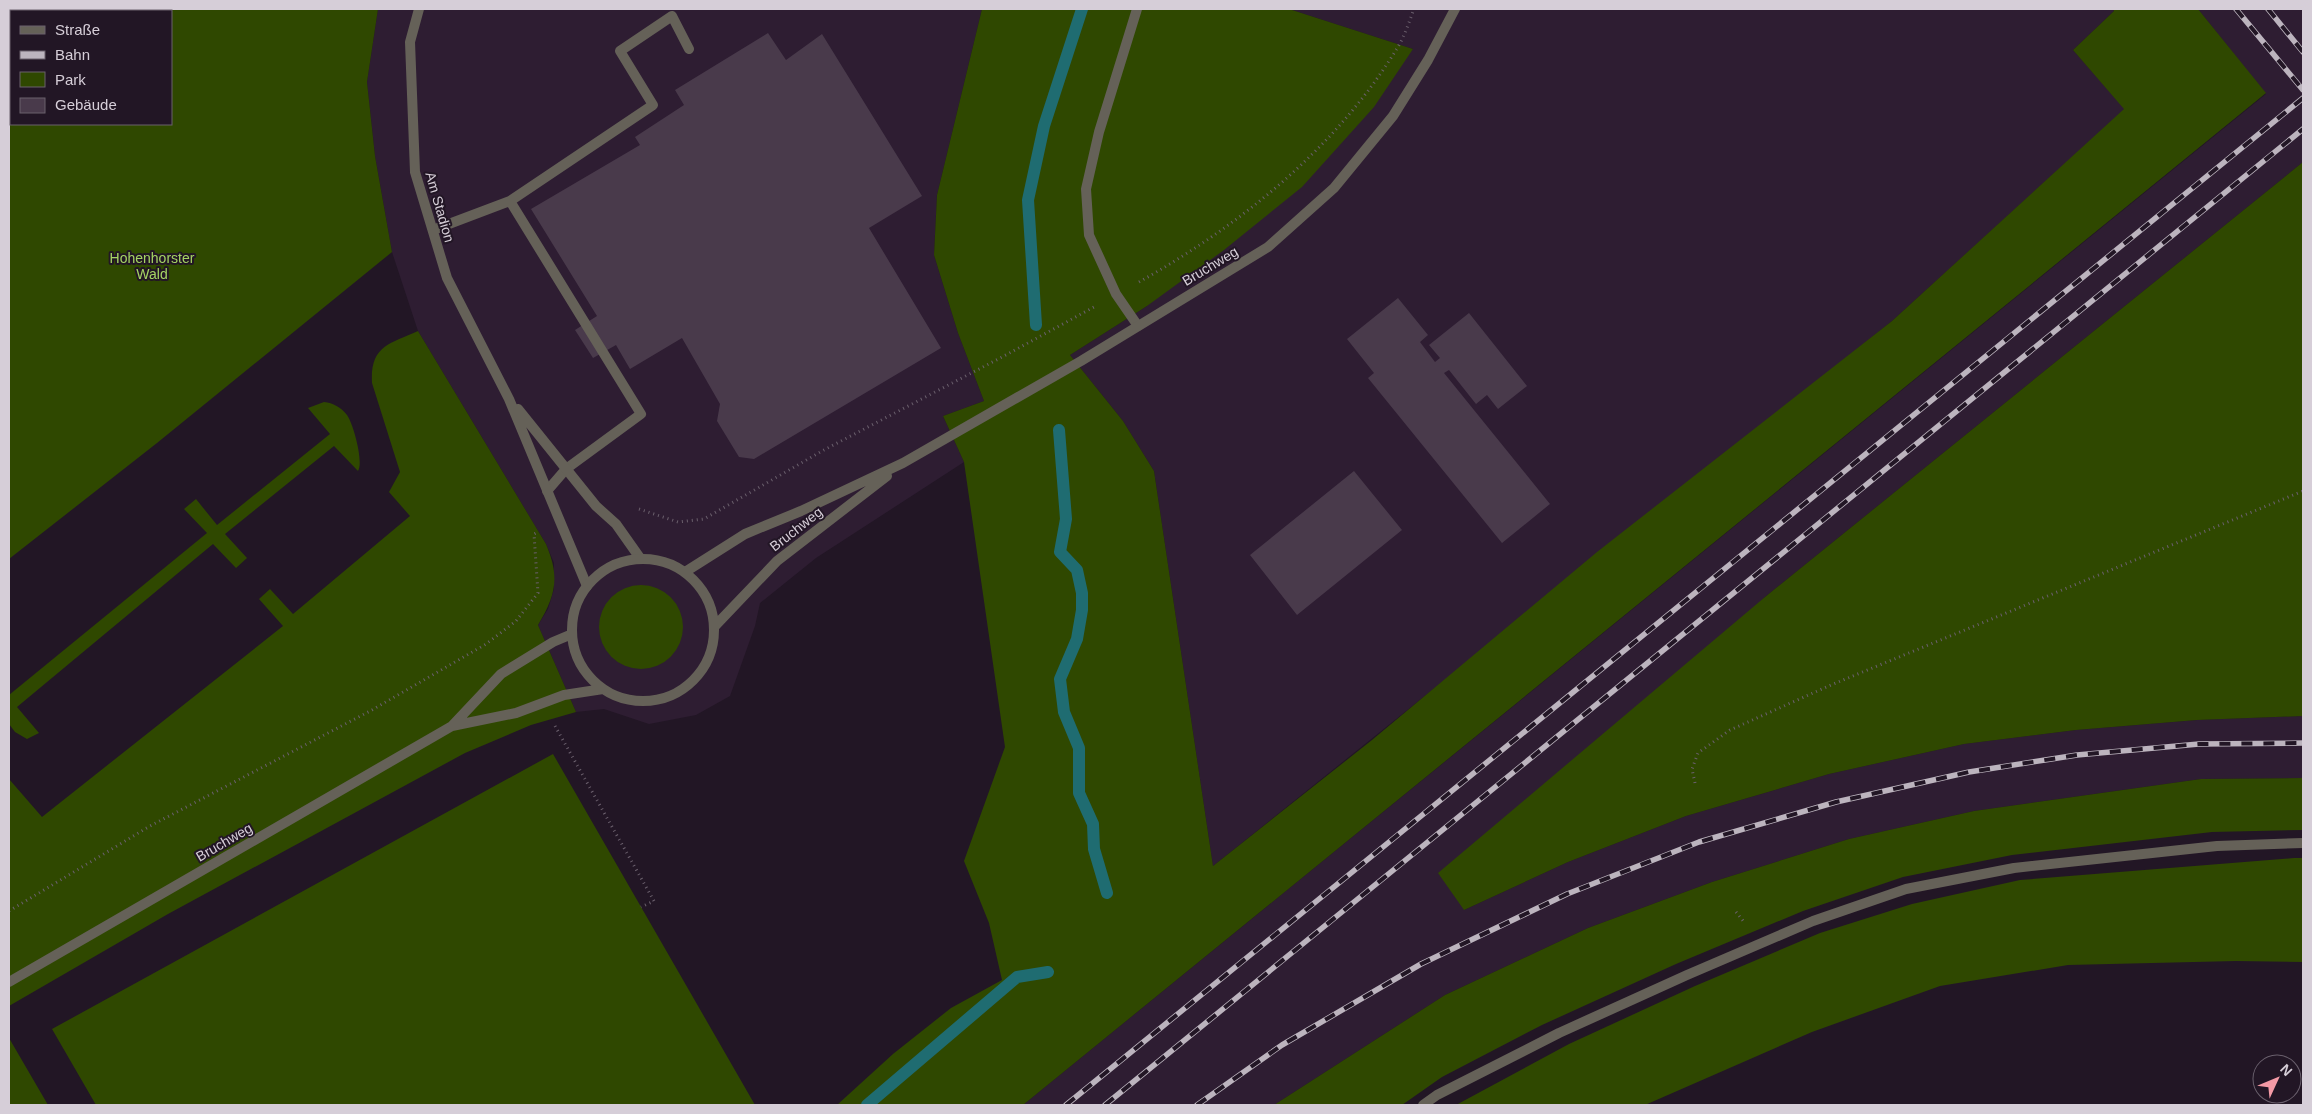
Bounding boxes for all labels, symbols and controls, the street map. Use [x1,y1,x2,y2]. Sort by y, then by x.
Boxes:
legend [10,10,172,125]
text: Straße [55,21,100,38]
text: Bahn [55,46,90,63]
text: Park [55,71,86,88]
text: Gebäude [55,96,117,113]
street label: Am Stadion [422,170,458,244]
street label: Bruchweg [1179,243,1241,289]
park label: Hohenhorster Wald [110,250,195,282]
street label: Bruchweg [767,504,825,554]
street label: Bruchweg [193,820,255,864]
north arrow [2252,1054,2302,1104]
text: N [2277,1061,2296,1079]

